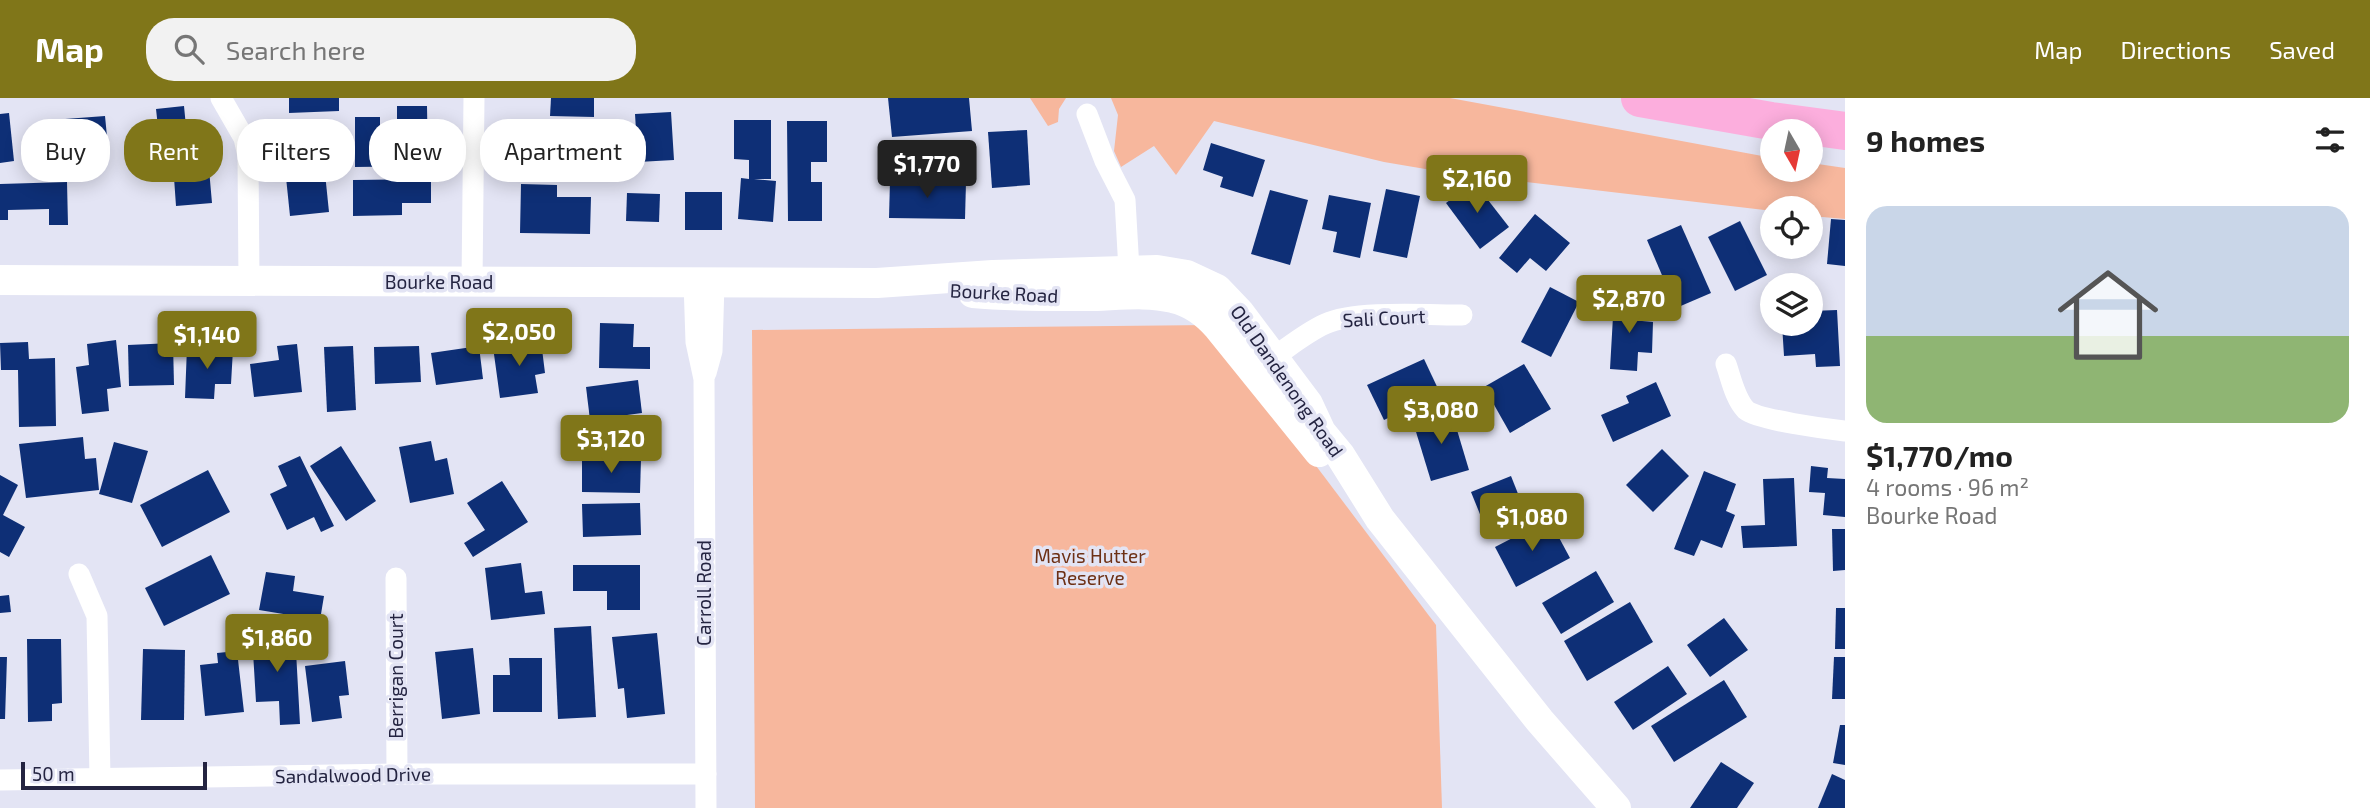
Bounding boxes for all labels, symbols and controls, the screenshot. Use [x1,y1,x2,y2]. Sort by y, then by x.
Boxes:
search box [146,18,636,81]
text: Map [35,29,104,69]
icon: search [170,30,208,68]
text: Search here [226,34,365,65]
text: Map [2034,35,2082,64]
text: Directions [2120,35,2231,64]
text: Saved [2269,35,2335,64]
chip: Buy [21,119,110,182]
chip: Rent [124,119,223,182]
chip: Filters [237,119,355,182]
chip: New [369,119,466,182]
chip: Apartment [480,119,646,182]
north arrow [1760,119,1824,182]
map controls [1760,119,1823,336]
icon: filters [2311,121,2349,159]
text: 9 homes [1866,122,1985,158]
pin: $1,770 [870,140,984,200]
text: $1,770 [894,149,960,177]
pin: $2,160 [1420,156,1534,215]
text: $2,160 [1442,164,1512,192]
button: locate [1760,196,1823,259]
icon: home [2045,252,2171,378]
street label: Bourke Road [385,270,493,293]
button: layers [1760,273,1823,336]
pin: $2,870 [1572,275,1686,335]
street label: Bourke Road [949,278,1059,307]
text: $2,870 [1592,284,1666,312]
street label: Old Dandenong Road [1226,300,1348,461]
street label: Sali Court [1342,304,1426,331]
pin: $2,050 [462,308,576,368]
pin: $1,140 [150,312,264,371]
text: $2,050 [482,317,556,345]
text: $1,140 [174,320,240,348]
pin: $3,080 [1384,386,1498,446]
text: $3,080 [1403,395,1479,423]
pin: $3,120 [554,416,668,475]
text: $3,120 [577,424,645,452]
text: $1,770/mo [1866,437,2013,473]
text: 4 rooms · 96 m² [1866,473,2029,501]
pin: $1,080 [1475,494,1589,553]
text: Bourke Road [1866,501,1997,529]
text: $1,080 [1496,502,1568,530]
street label: Carroll Road [692,540,715,646]
park label: Mavis Hutter Reserve [1034,544,1146,589]
street label: Berrigan Court [384,613,407,739]
pin: $1,860 [220,614,334,674]
text: $1,860 [241,623,313,651]
scale bar [21,759,206,791]
text: 50 m [32,762,75,785]
street label: Sandalwood Drive [275,762,431,787]

